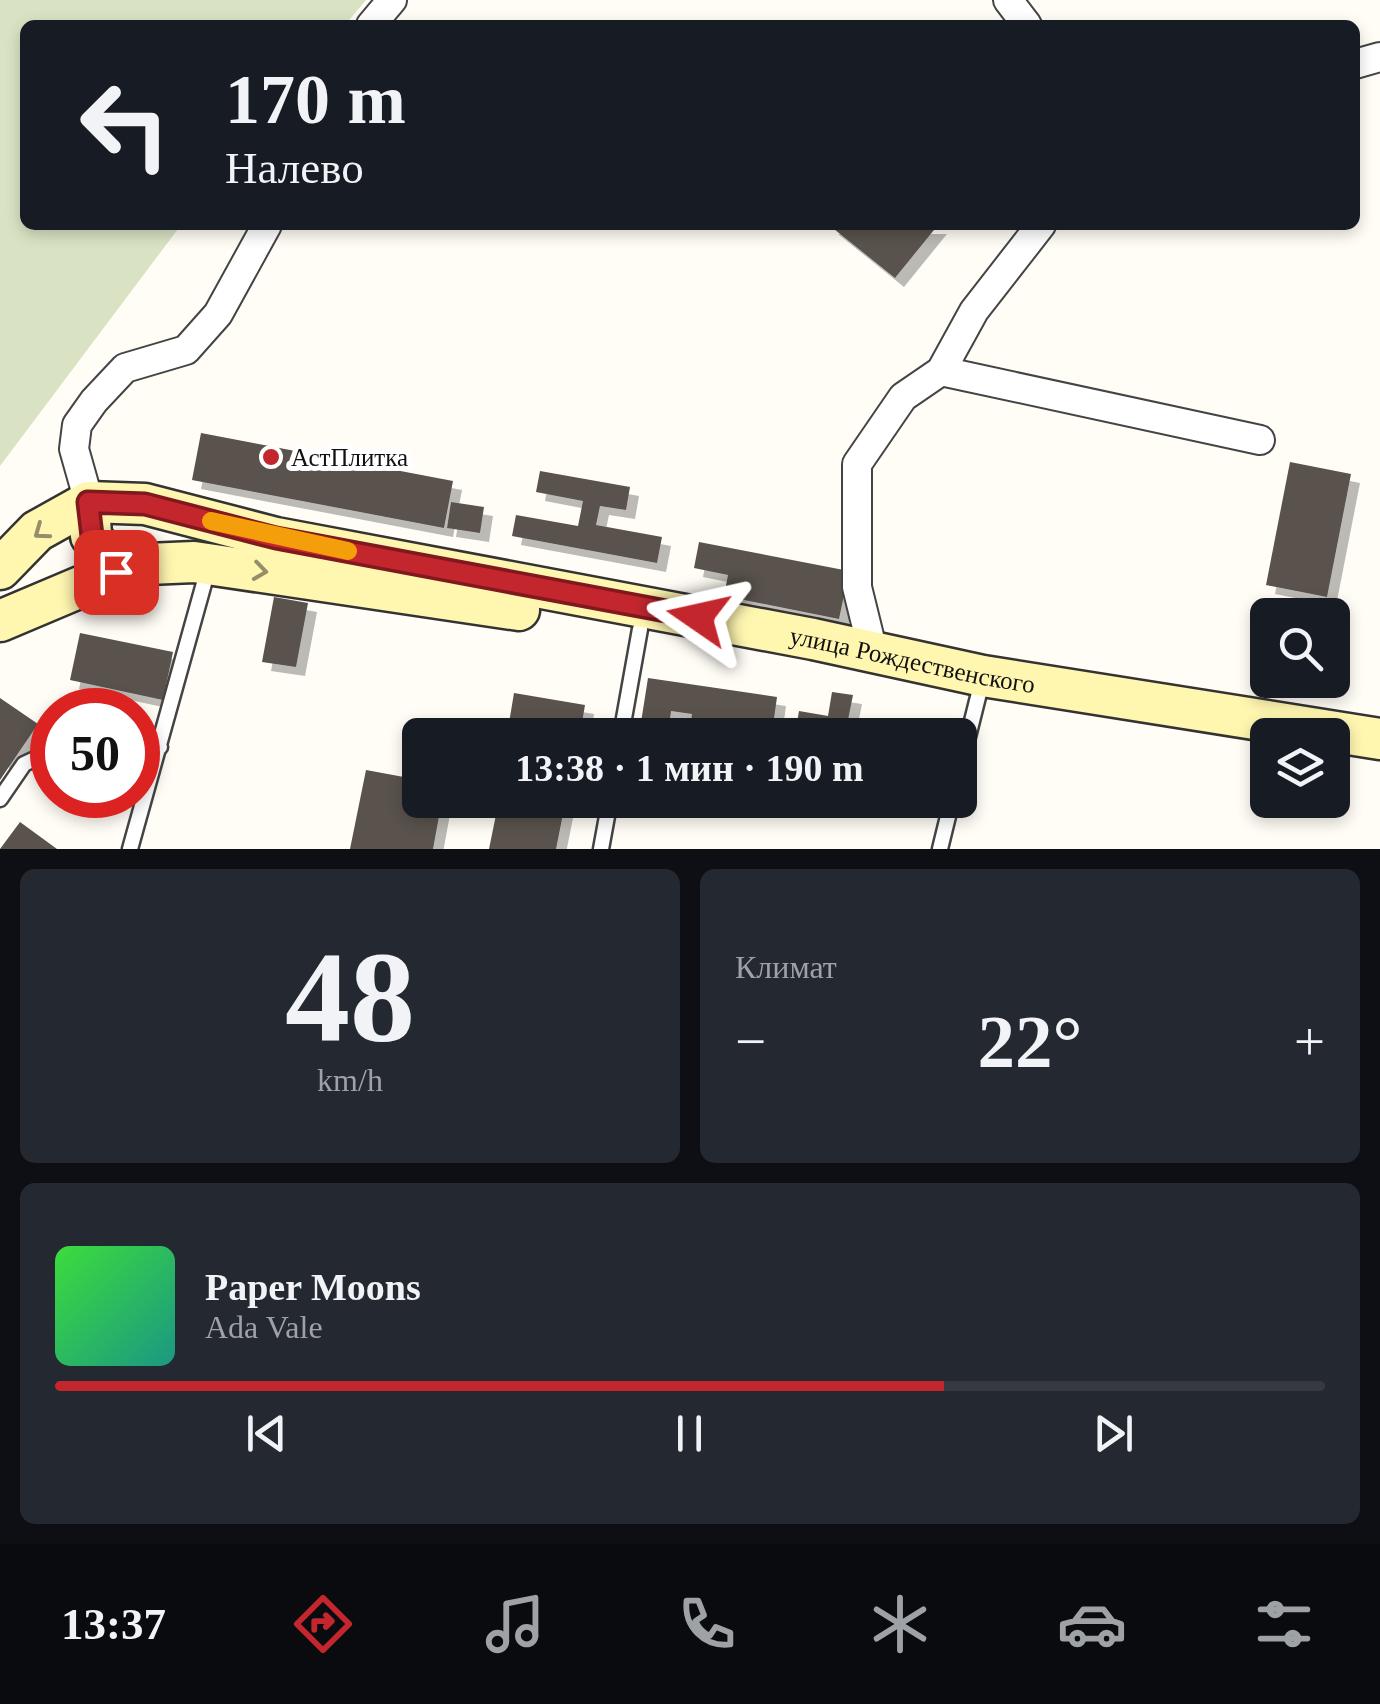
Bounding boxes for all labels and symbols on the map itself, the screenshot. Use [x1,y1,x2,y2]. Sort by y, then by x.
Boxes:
place label: АстПлитка [291,444,408,471]
marker: АстПлитка [260,446,282,468]
one-way arrow [34,520,52,537]
pin [74,530,159,615]
one-way arrow [252,560,269,581]
position arrow [646,565,750,669]
street label: улица Рождественского [788,621,1037,698]
speed limit sign: 50 [30,688,160,818]

